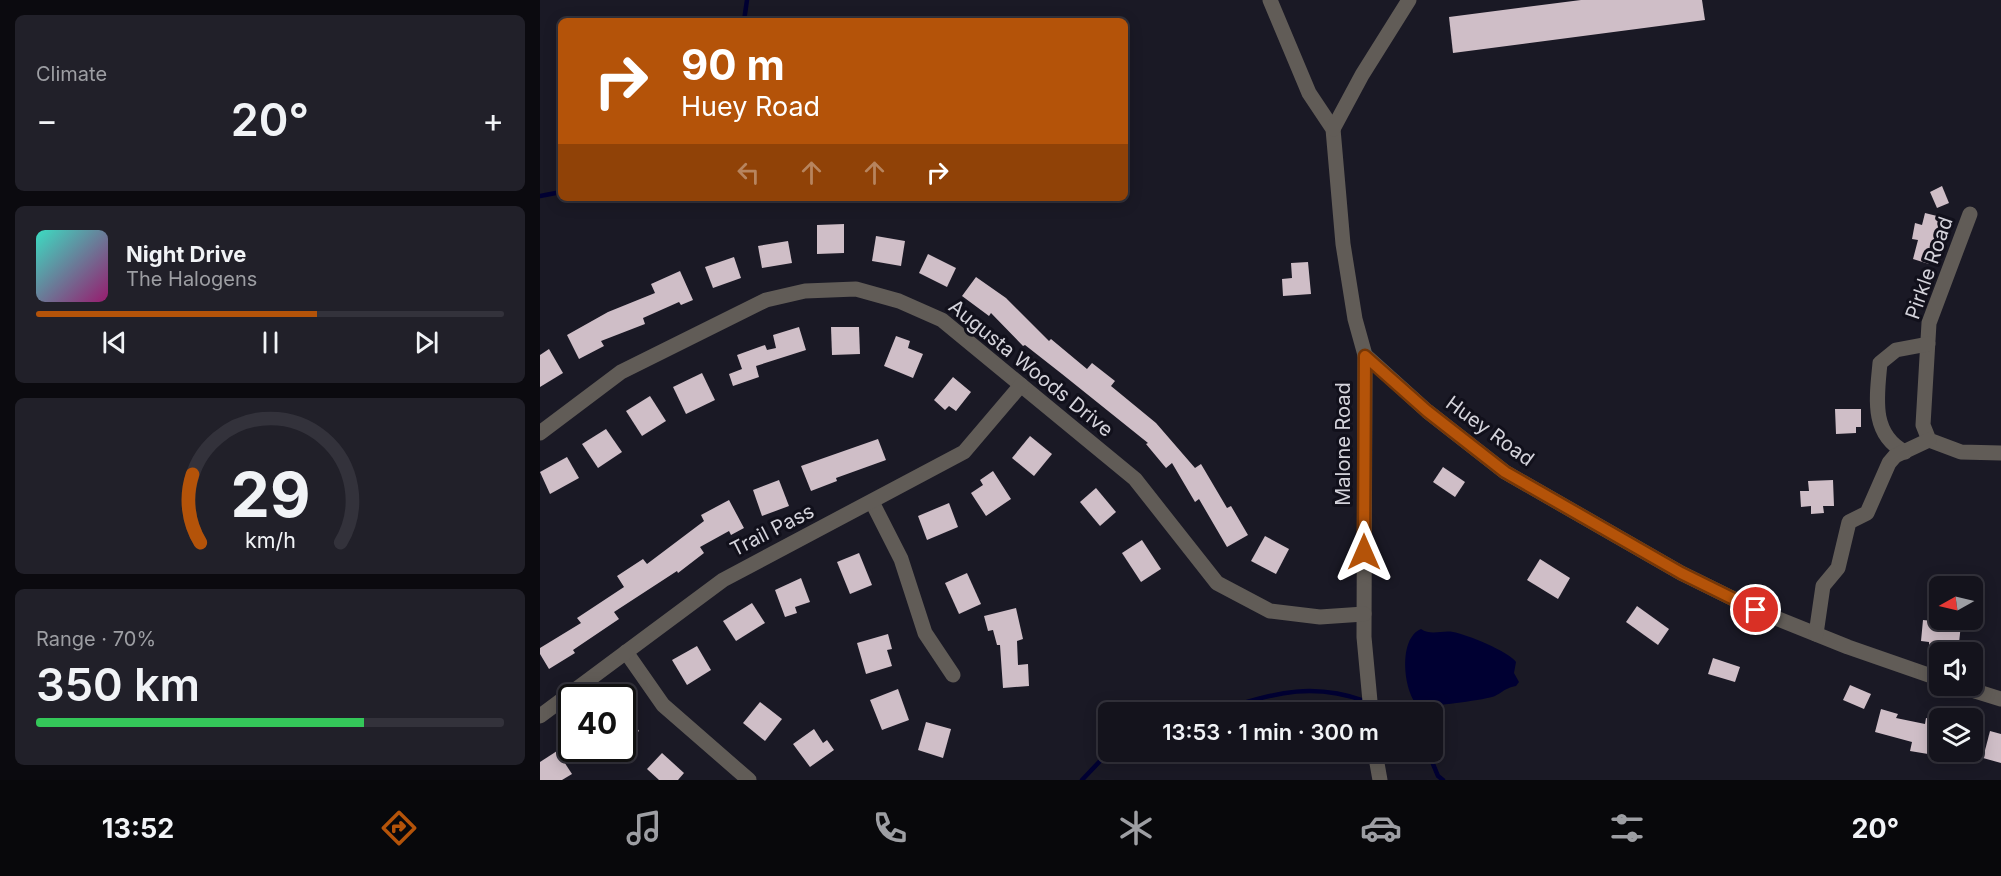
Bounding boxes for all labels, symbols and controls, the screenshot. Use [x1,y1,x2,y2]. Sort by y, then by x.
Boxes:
text: 90 m [681,39,785,90]
icon: right [582,42,660,120]
text: Climate [36,62,107,86]
text: Huey Road [681,90,820,123]
text: 20° [231,92,309,147]
text: − [36,100,58,140]
text: + [482,100,504,140]
icon: left [732,156,765,189]
icon: ahead [795,156,828,189]
icon: ahead [858,156,891,189]
icon: right [921,156,954,189]
street label: Pirkle Road [1900,214,1958,322]
text: Night Drive [126,241,246,267]
text: The Halogens [126,267,257,291]
street label: Augusta Woods Drive [944,294,1118,442]
icon: previous [98,326,131,359]
icon: pause [254,326,287,359]
icon: next [410,326,443,359]
street label: Malone Road [1331,382,1355,506]
street label: Huey Road [1441,391,1539,471]
text: 29 [230,457,310,532]
street label: Trail Pass [726,499,818,561]
position arrow [1332,520,1396,584]
text: km/h [245,527,295,553]
north arrow [1929,576,1983,630]
map controls [1929,576,1983,762]
pin [1730,584,1781,635]
icon: arrive [1739,593,1772,626]
text: Range · 70% [36,627,156,651]
button: sound [1929,642,1983,696]
text: 350 km [36,657,200,712]
speed limit sign: 40 [558,684,636,762]
button: layers [1929,708,1983,762]
text: 13:53 · 1 min · 300 m [1162,719,1379,745]
icon: directions [378,807,420,849]
icon: music [623,807,665,849]
icon: phone [869,807,911,849]
icon: climate [1115,807,1157,849]
icon: car [1360,807,1402,849]
icon: filters [1606,807,1648,849]
text: 13:52 [102,812,174,845]
text: 20° [1852,812,1899,845]

